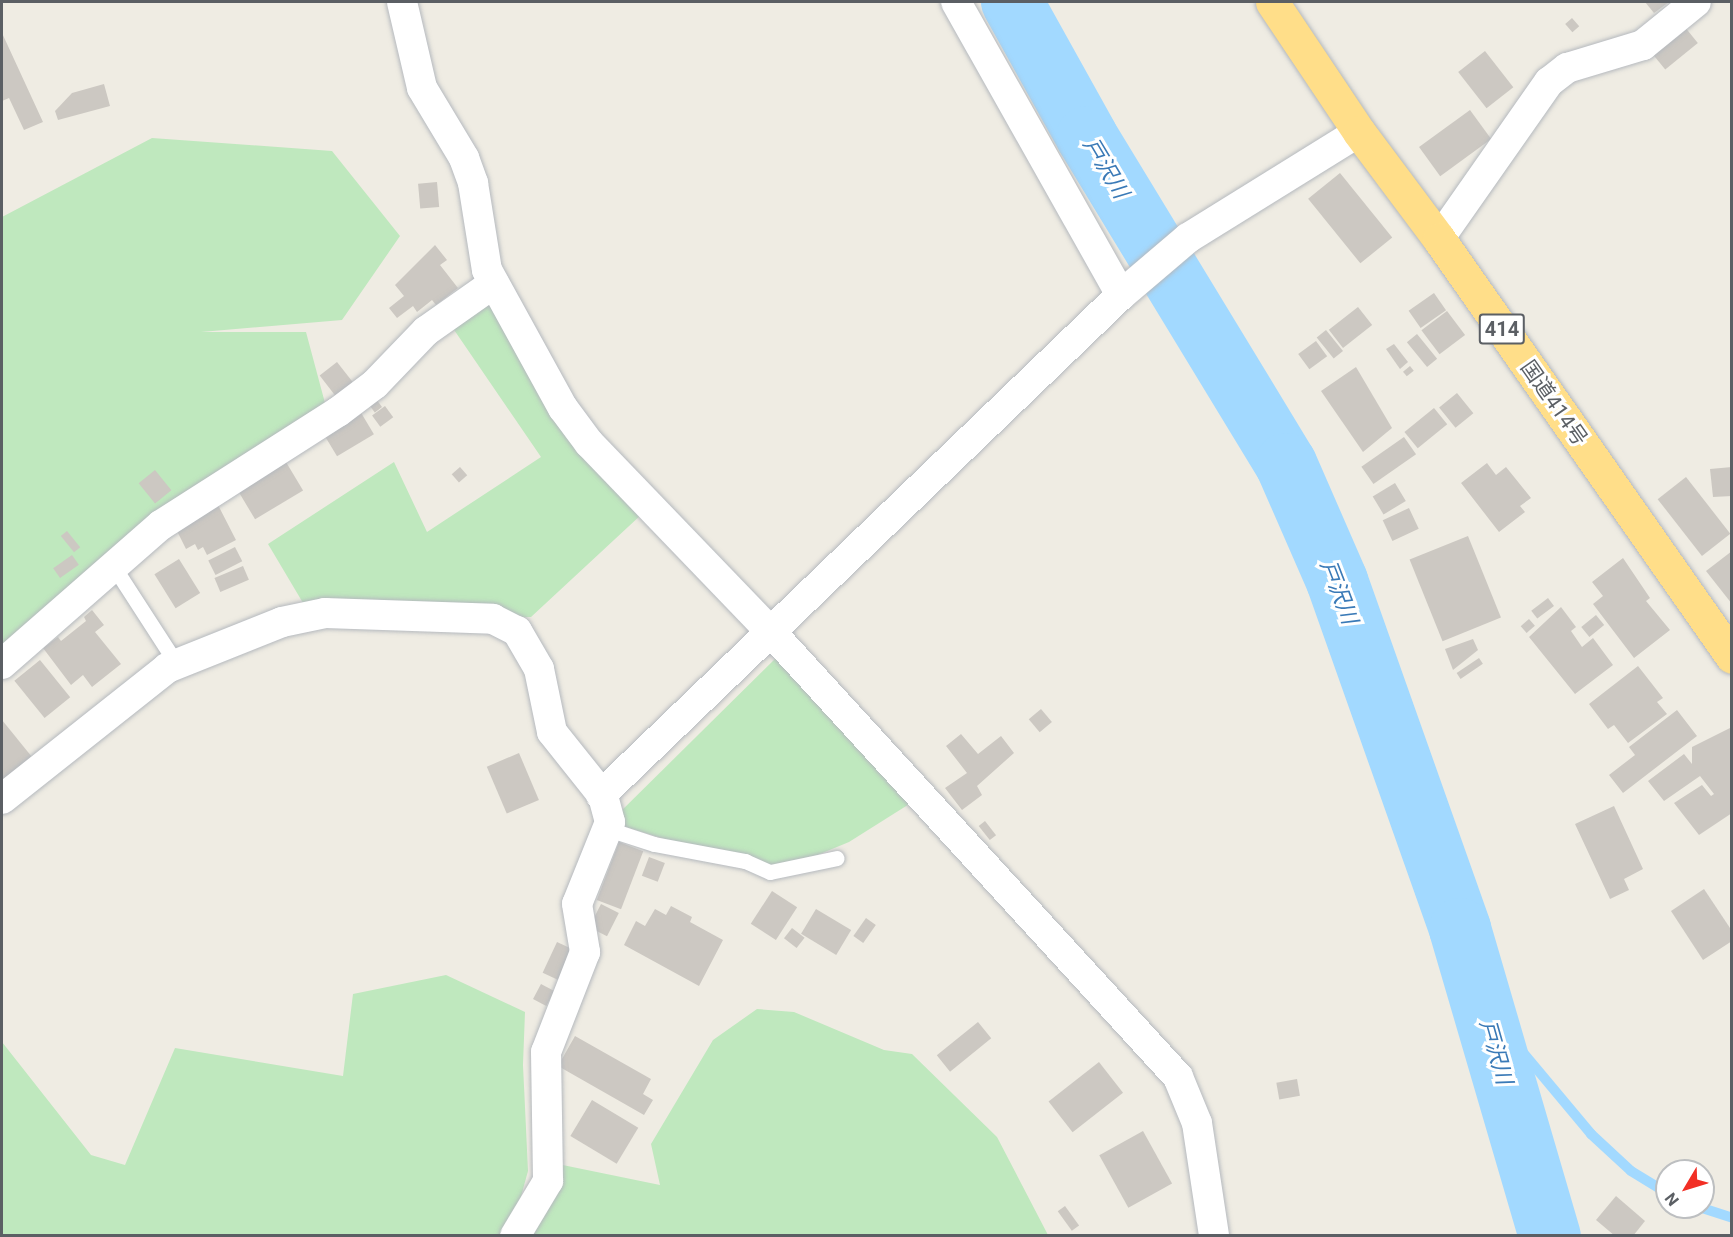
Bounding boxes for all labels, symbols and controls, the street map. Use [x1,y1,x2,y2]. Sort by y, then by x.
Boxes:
water label: 戸沢川 [1078,133,1134,203]
road number: 414 [1478,312,1526,346]
street label: 国道414号 [1515,355,1593,451]
water label: 戸沢川 [1315,556,1363,628]
water label: 戸沢川 [1474,1017,1518,1087]
north arrow [1655,1159,1715,1219]
text: N [1661,1189,1683,1209]

